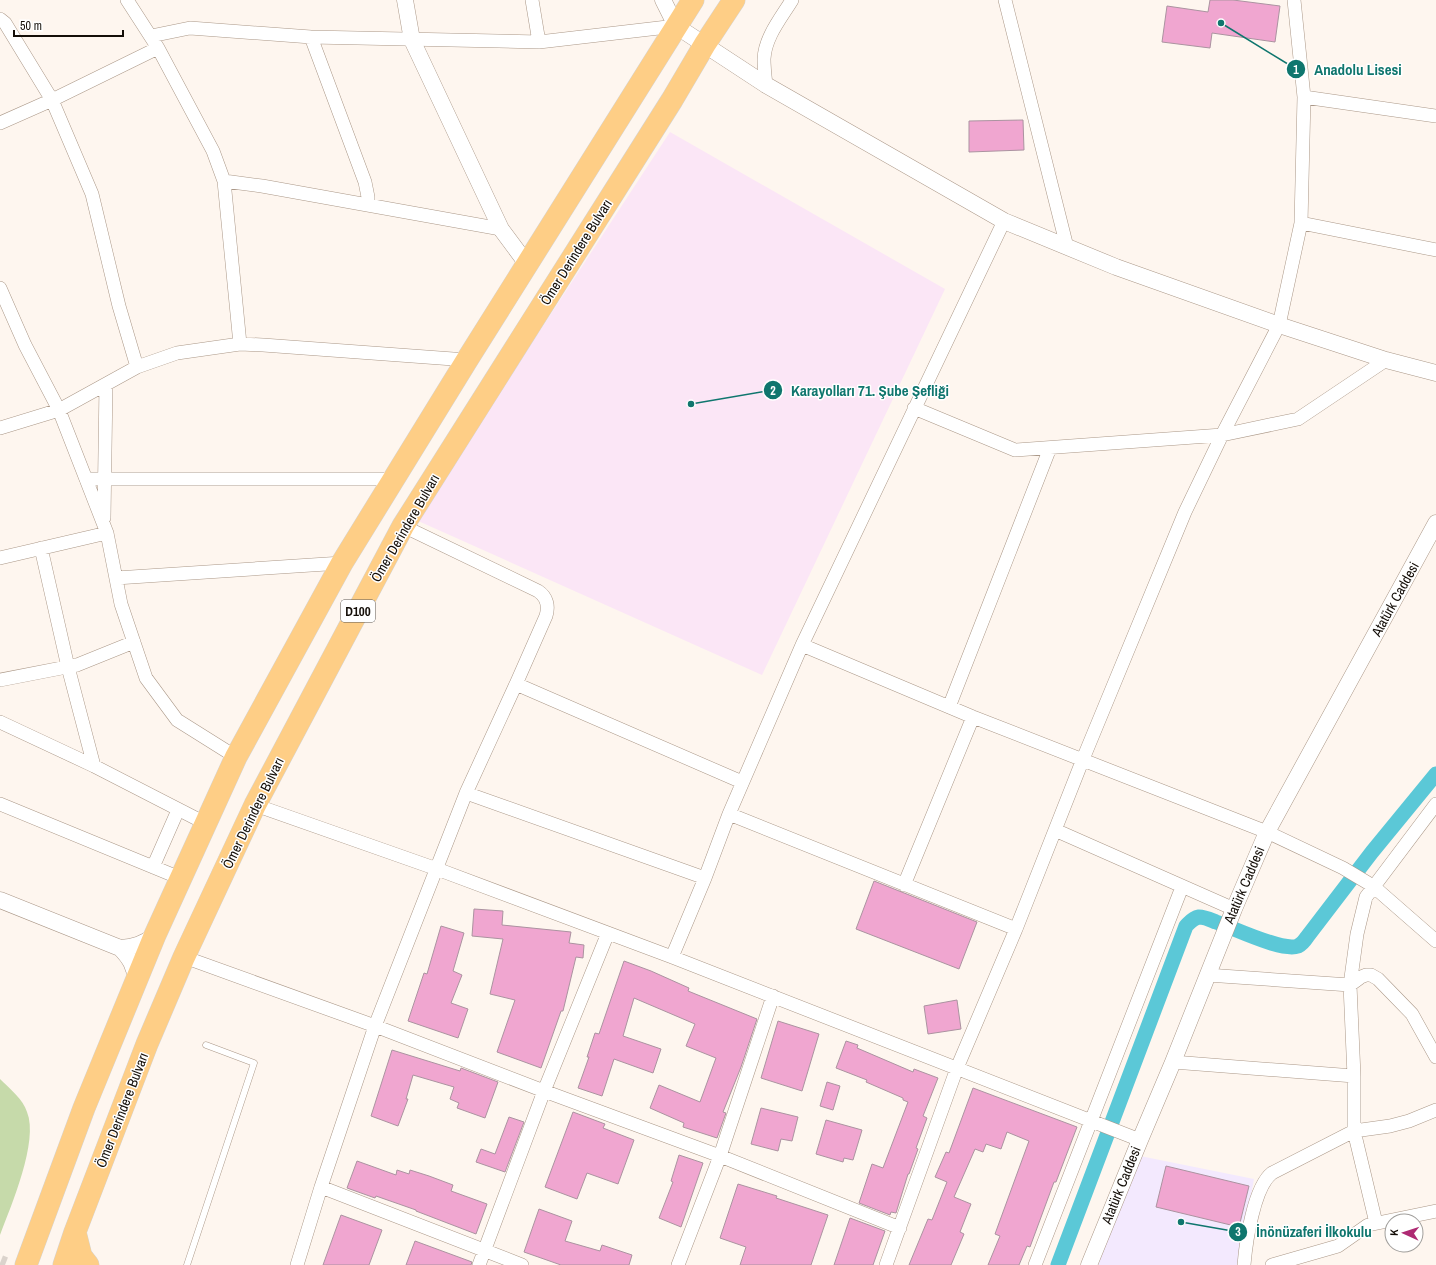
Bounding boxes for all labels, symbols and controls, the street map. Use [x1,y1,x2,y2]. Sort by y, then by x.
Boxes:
scale bar [14,12,123,38]
text: 50 m [20,18,42,34]
callout: Anadolu Lisesi [1286,56,1410,83]
text: Anadolu Lisesi [1314,59,1402,80]
text: 1 [1293,62,1299,78]
street label: Ömer Derindere Bulvarı [536,196,616,308]
callout: Karayolları 71. Şube Şefliği [763,377,957,404]
text: Karayolları 71. Şube Şefliği [791,380,949,401]
text: 2 [770,383,776,399]
street label: Ömer Derindere Bulvarı [367,471,443,585]
street label: Atatürk Caddesi [1367,559,1423,640]
road number: D100 [341,600,375,622]
street label: Ömer Derindere Bulvarı [218,754,288,872]
street label: Atatürk Caddesi [1219,844,1268,927]
street label: Ömer Derindere Bulvarı [92,1050,152,1170]
street label: Atatürk Caddesi [1097,1143,1145,1227]
north arrow [1384,1213,1424,1253]
callout: İnönüzaferi İlkokulu [1228,1218,1380,1245]
text: İnönüzaferi İlkokulu [1256,1221,1372,1242]
text: 3 [1235,1224,1241,1240]
text: K [1387,1228,1401,1236]

